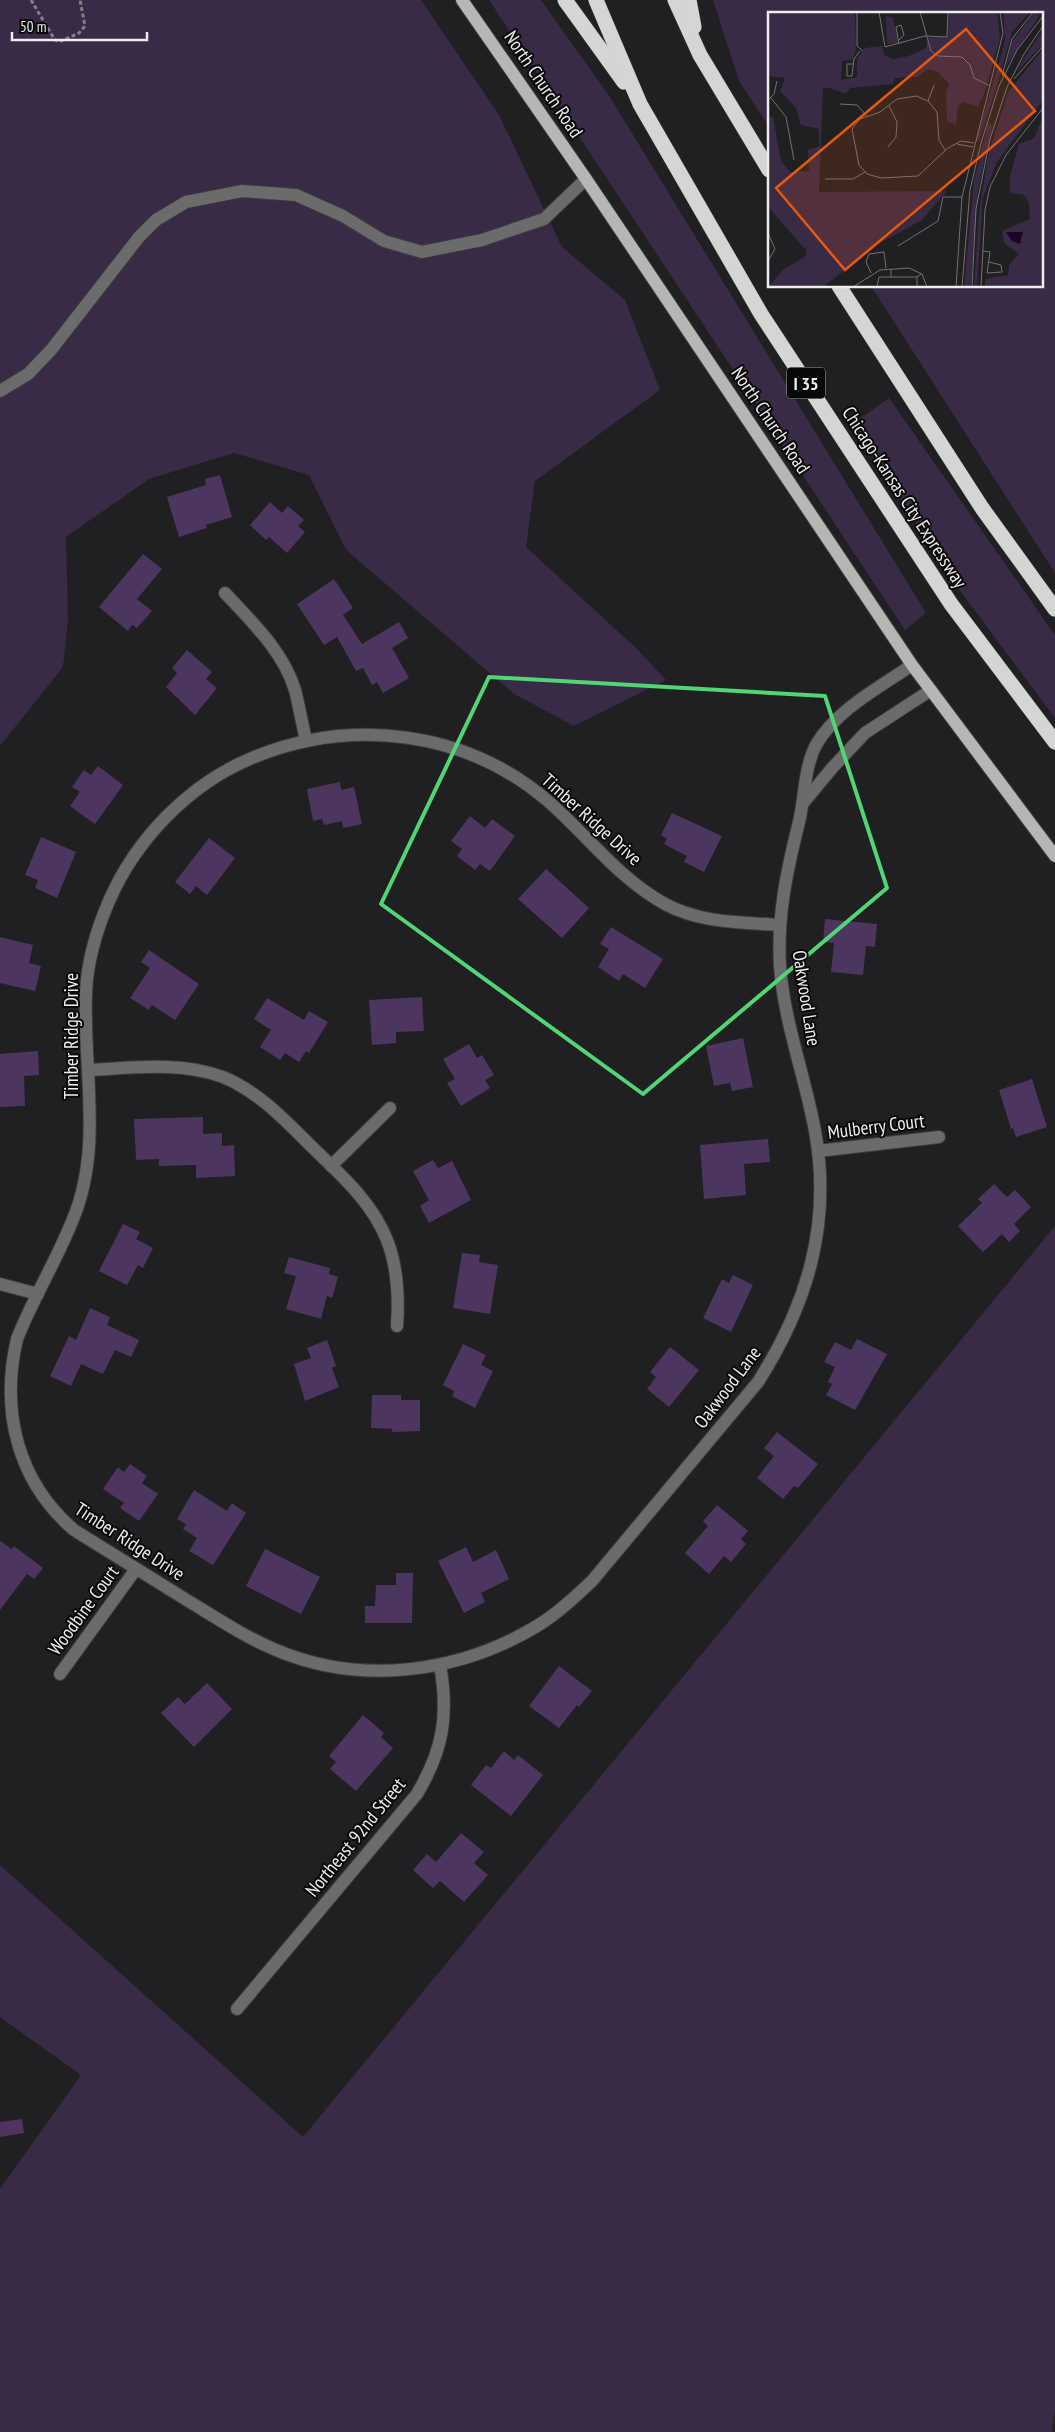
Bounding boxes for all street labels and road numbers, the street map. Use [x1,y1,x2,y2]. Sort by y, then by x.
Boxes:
street label: North Church Road [499,26,589,142]
street label: North Church Road [726,362,816,478]
road number: I 35 [787,368,825,398]
street label: Chicago-Kansas City Expressway [837,402,973,593]
street label: Timber Ridge Drive [537,768,647,870]
street label: Oakwood Lane [788,948,826,1048]
street label: Timber Ridge Drive [59,973,83,1099]
street label: Mulberry Court [826,1108,927,1144]
street label: Oakwood Lane [688,1341,766,1433]
street label: Timber Ridge Drive [70,1497,190,1586]
street label: Woodbine Court [42,1560,124,1659]
street label: Northeast 92nd Street [300,1772,411,1901]

